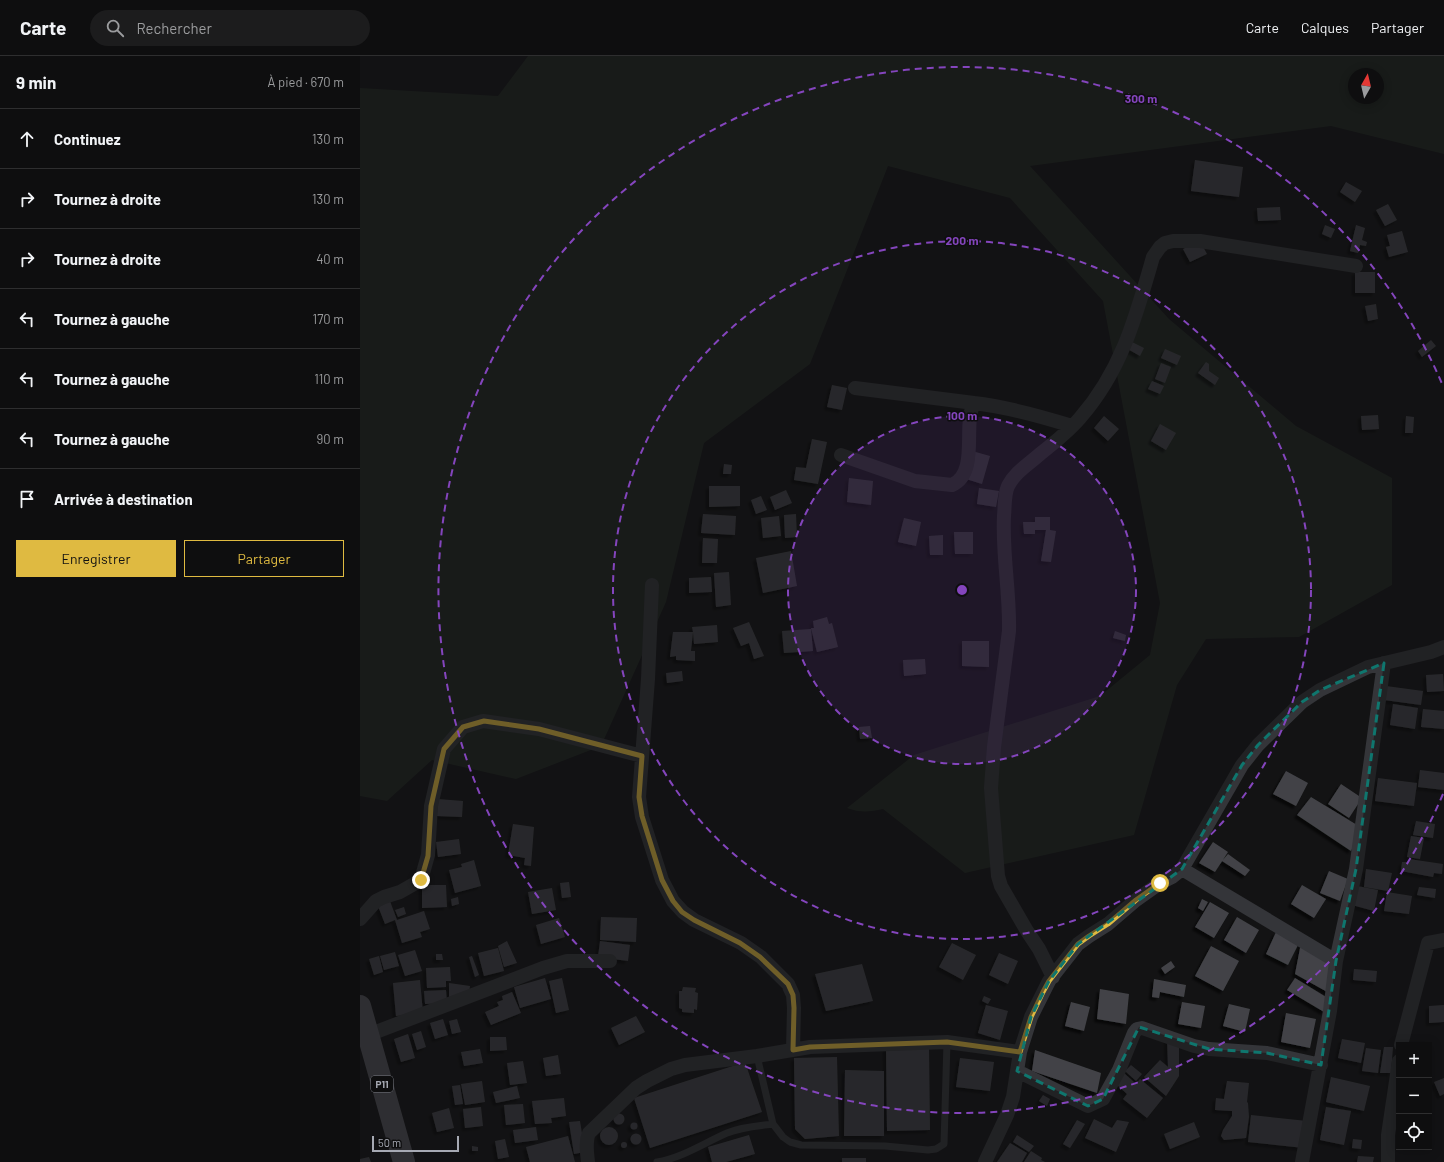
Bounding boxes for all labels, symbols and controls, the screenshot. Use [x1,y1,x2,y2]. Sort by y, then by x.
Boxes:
search box [90,10,370,46]
text: Carte [20,16,66,39]
icon: search [104,17,126,39]
text: Rechercher [136,19,212,37]
text: Carte [1246,19,1279,36]
text: Calques [1301,19,1349,36]
text: Partager [1371,19,1424,36]
north arrow [1348,68,1384,104]
text: 9 min [16,72,56,92]
text: À pied · 670 m [268,74,344,90]
text: 300 m [1125,91,1157,105]
icon: ahead [16,128,38,150]
text: Continuez [54,130,121,148]
text: 130 m [312,131,344,147]
icon: right [16,188,38,210]
text: Tournez à droite [54,190,161,208]
text: 130 m [312,191,344,207]
text: 200 m [946,233,978,247]
icon: right [16,248,38,270]
text: Tournez à droite [54,250,161,268]
text: 40 m [316,251,344,267]
icon: left [16,308,38,330]
text: Tournez à gauche [54,310,170,328]
text: 170 m [313,311,344,327]
icon: left [16,368,38,390]
text: Tournez à gauche [54,370,170,388]
text: 110 m [314,371,344,387]
text: 100 m [947,408,977,422]
icon: left [16,428,38,450]
text: Tournez à gauche [54,430,170,448]
text: 90 m [317,431,344,447]
icon: arrive [16,488,38,510]
text: Arrivée à destination [54,490,193,508]
button: Enregistrer [16,540,176,577]
button: Partager [184,540,344,577]
centre of rings [955,583,969,597]
route end [412,871,430,889]
route start [1151,874,1169,892]
map controls [1396,1042,1432,1150]
button: + [1396,1042,1432,1078]
road number: P11 [371,1076,393,1092]
button: − [1396,1078,1432,1114]
button: locate [1396,1114,1432,1150]
scale bar [372,1134,459,1153]
text: 50 m [378,1136,401,1149]

